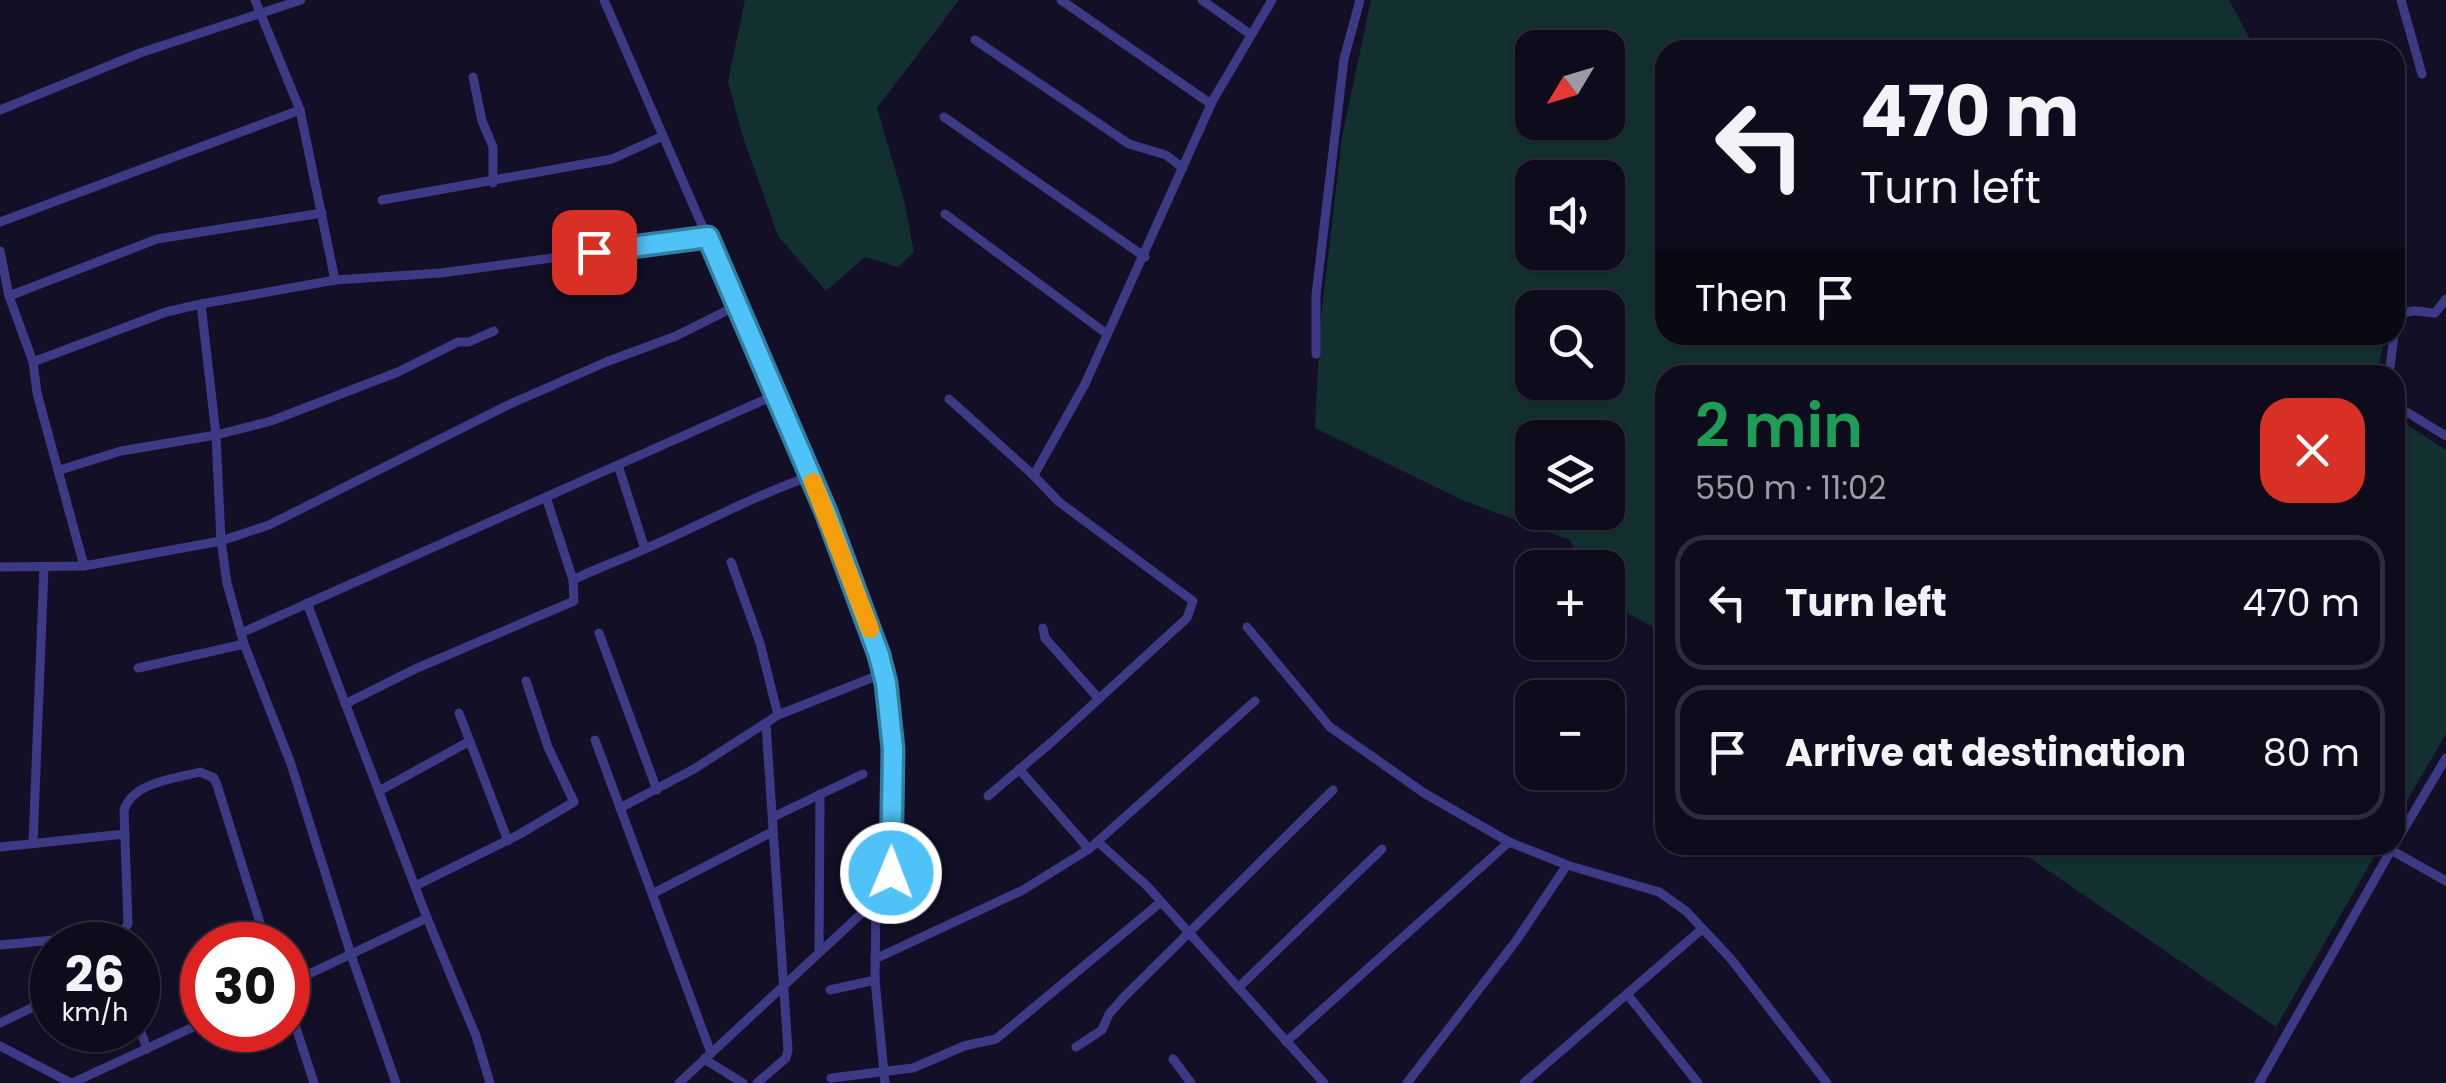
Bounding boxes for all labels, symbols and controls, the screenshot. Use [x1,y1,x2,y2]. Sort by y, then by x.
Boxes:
north arrow [1515,30,1625,140]
map controls [1515,30,1625,790]
text: 470 m [1860,62,2079,161]
icon: left [1695,80,1825,210]
text: Turn left [1860,156,2041,219]
button: sound [1515,160,1625,270]
pin [552,210,637,295]
icon: arrive [567,225,622,280]
icon: arrive [1808,270,1863,325]
text: Then [1695,271,1788,324]
button: search [1515,290,1625,400]
text: 2 min [1695,384,1863,468]
button: close [2260,398,2365,503]
button: layers [1515,420,1625,530]
text: 550 m · 11:02 [1695,465,1886,510]
button: + [1515,550,1625,660]
icon: left [1700,575,1755,630]
text: Turn left [1785,576,1947,629]
text: 470 m [2242,576,2360,629]
button: − [1515,680,1625,790]
icon: arrive [1700,725,1755,780]
text: Arrive at destination [1785,726,2186,779]
text: 80 m [2263,726,2360,779]
position arrow [839,821,943,925]
speed limit sign: 30 [180,922,310,1052]
text: 26 [65,939,125,1010]
text: km/h [62,995,128,1030]

